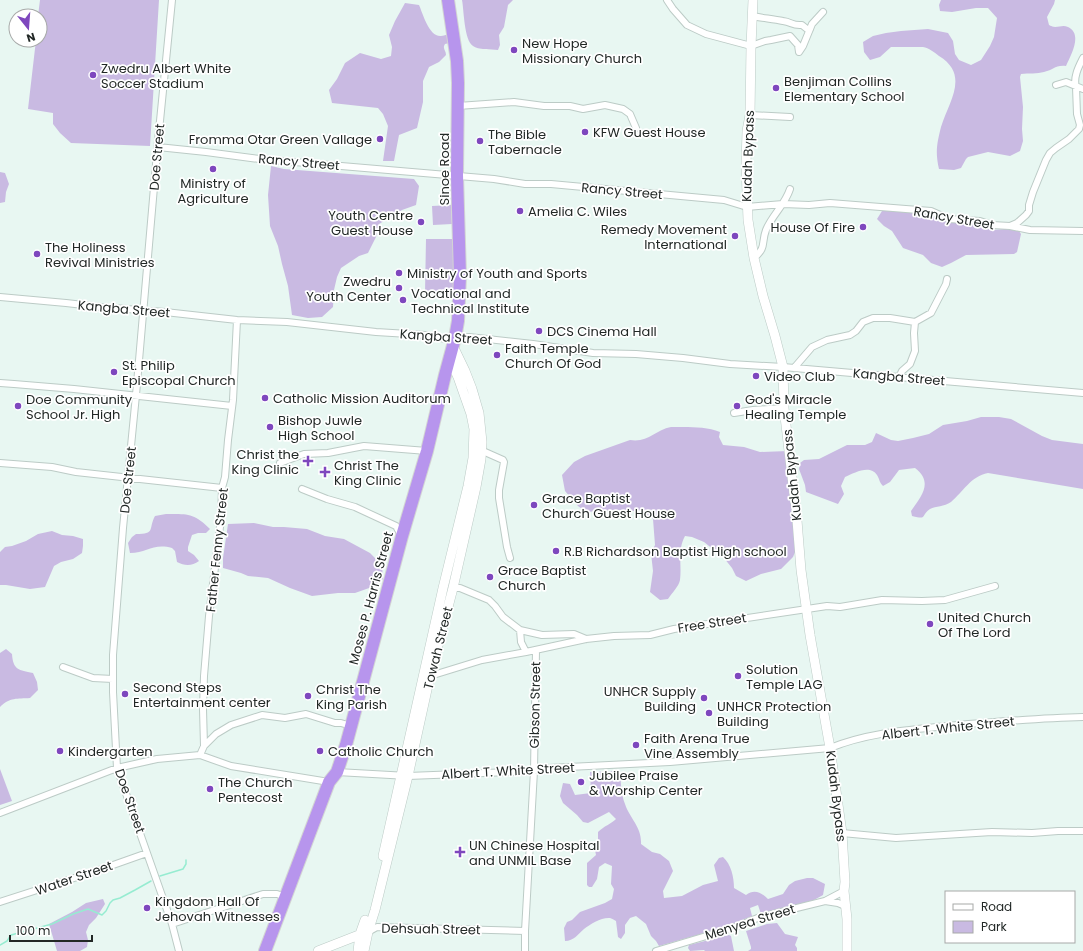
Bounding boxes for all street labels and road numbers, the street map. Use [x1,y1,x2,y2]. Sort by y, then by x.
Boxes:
street label: Kudah Bypass [737,110,759,202]
street label: Doe Street [145,122,169,191]
street label: Sinoe Road [435,133,454,205]
street label: Rancy Street [257,149,341,175]
street label: Rancy Street [580,178,664,204]
street label: Rancy Street [912,202,996,234]
street label: Kangba Street [77,295,171,323]
street label: Kangba Street [399,324,493,350]
street label: Kangba Street [852,363,946,391]
street label: Kudah Bypass [778,428,806,522]
street label: Doe Street [115,445,141,514]
street label: Father Fenny Street [201,487,233,613]
street label: Moses P. Harris Street [344,529,398,667]
street label: Towah Street [419,604,458,691]
street label: Free Street [676,608,748,638]
street label: Gibson Street [525,661,545,749]
street label: Albert T. White Street [881,712,1016,744]
street label: Kudah Bypass [821,749,851,843]
street label: Albert T. White Street [441,758,575,784]
street label: Doe Street [110,766,150,836]
street label: Water Street [33,856,115,900]
street label: Menyea Street [703,899,798,945]
street label: Dehsuah Street [381,919,481,939]

